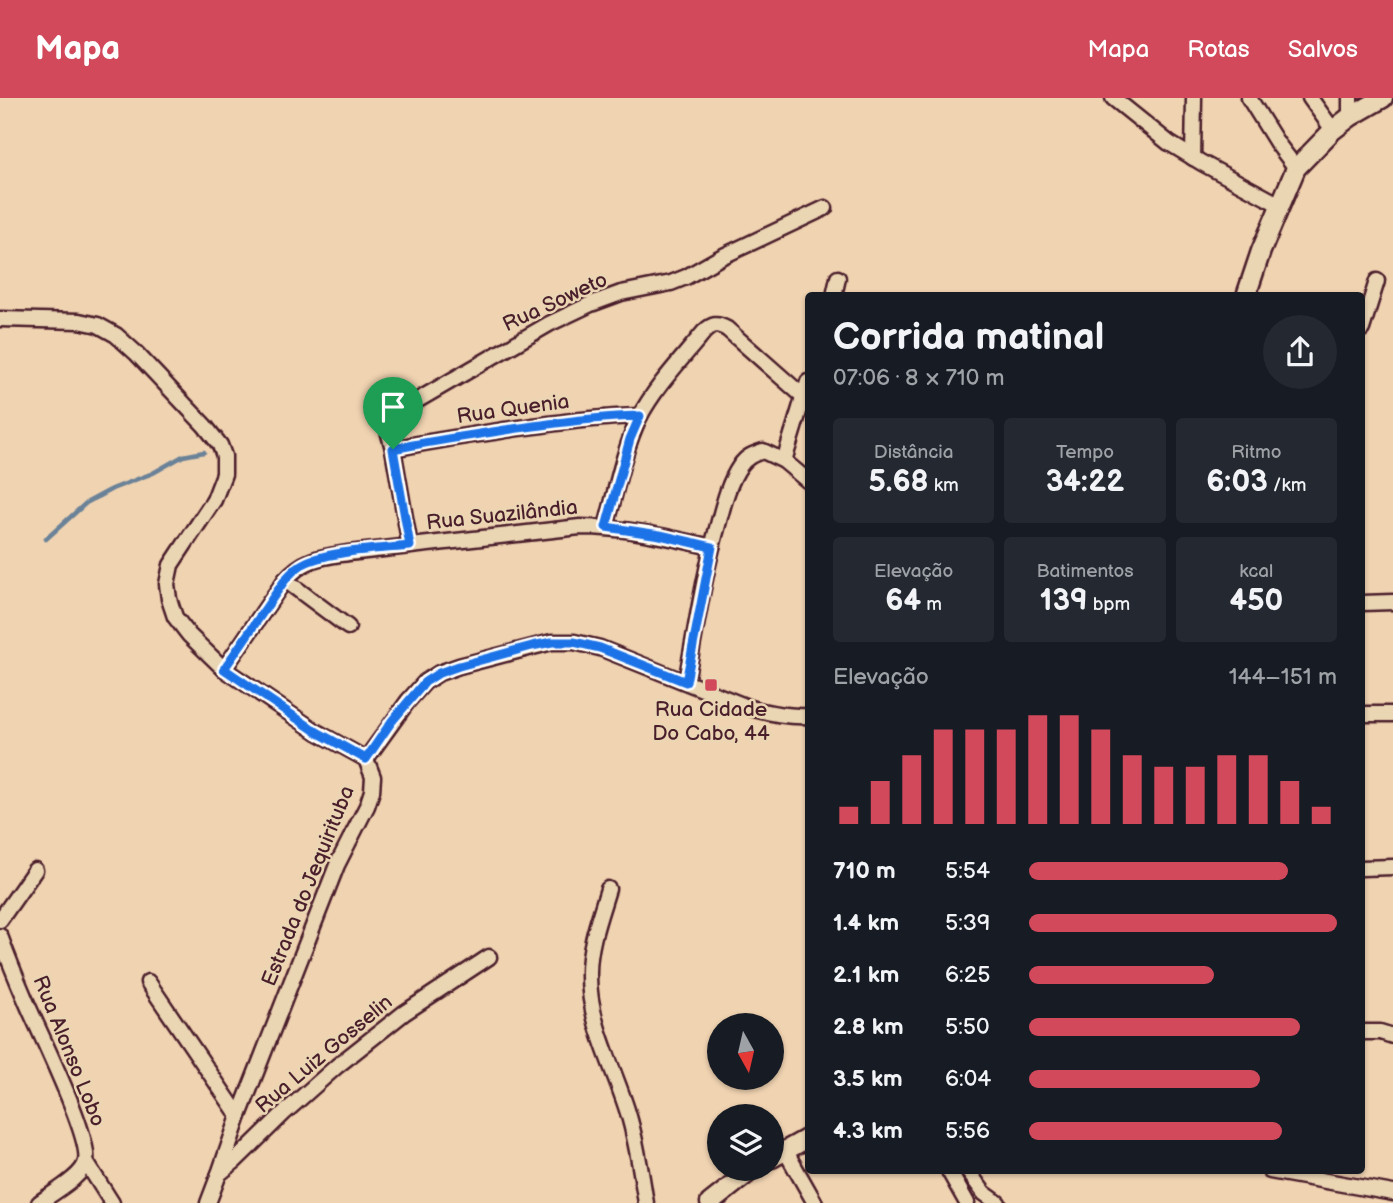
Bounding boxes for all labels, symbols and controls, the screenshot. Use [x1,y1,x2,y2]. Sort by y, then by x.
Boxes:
text: Mapa [35,29,120,69]
text: Mapa [1087,35,1149,64]
text: Rotas [1187,35,1250,64]
text: Salvos [1288,35,1358,64]
street label: Rua Soweto [499,267,611,337]
text: Corrida matinal [833,315,1104,360]
button: share [1263,315,1337,389]
text: 07:06 · 8 × 710 m [833,364,1005,392]
pin [363,377,423,449]
icon: arrive [374,388,412,426]
street label: Rua Quenia [455,389,571,429]
text: Distância [874,441,954,464]
text: Tempo [1056,441,1114,464]
text: Ritmo [1231,441,1281,464]
text: 5.68 [869,464,929,500]
text: 34:22 [1046,464,1124,500]
text: 6:03 [1206,464,1268,500]
text: km [929,474,959,497]
text: /km [1268,474,1306,497]
street label: Rua Suazilândia [425,495,579,535]
text: Elevação [874,560,953,583]
text: Batimentos [1036,560,1134,583]
text: kcal [1239,560,1273,583]
text: 64 [885,583,921,619]
text: 139 [1040,583,1088,619]
text: 450 [1229,583,1283,619]
text: m [921,593,942,616]
text: bpm [1088,593,1130,616]
text: Elevação [833,663,929,691]
text: 144–151 m [1229,663,1337,691]
marker: Rua Cidade Do Cabo, 44 [703,677,719,693]
place label: Rua Cidade Do Cabo, 44 [652,697,770,746]
street label: Estrada do Jequirituba [256,782,360,990]
text: 710 m [833,857,896,885]
text: 5:54 [945,857,990,885]
text: 1.4 km [833,909,899,937]
text: 5:39 [945,909,990,937]
text: 2.1 km [833,961,899,989]
text: 6:25 [945,961,990,989]
street label: Rua Alonso Lobo [27,972,111,1130]
street label: Rua Luiz Gosselin [250,989,398,1119]
north arrow [707,1013,784,1090]
map controls [707,1013,784,1181]
text: 2.8 km [833,1013,904,1041]
text: 5:50 [945,1013,990,1041]
text: 3.5 km [833,1065,903,1093]
text: 6:04 [945,1065,991,1093]
button: layers [707,1104,784,1181]
text: 4.3 km [833,1117,903,1145]
text: 5:56 [945,1117,990,1145]

